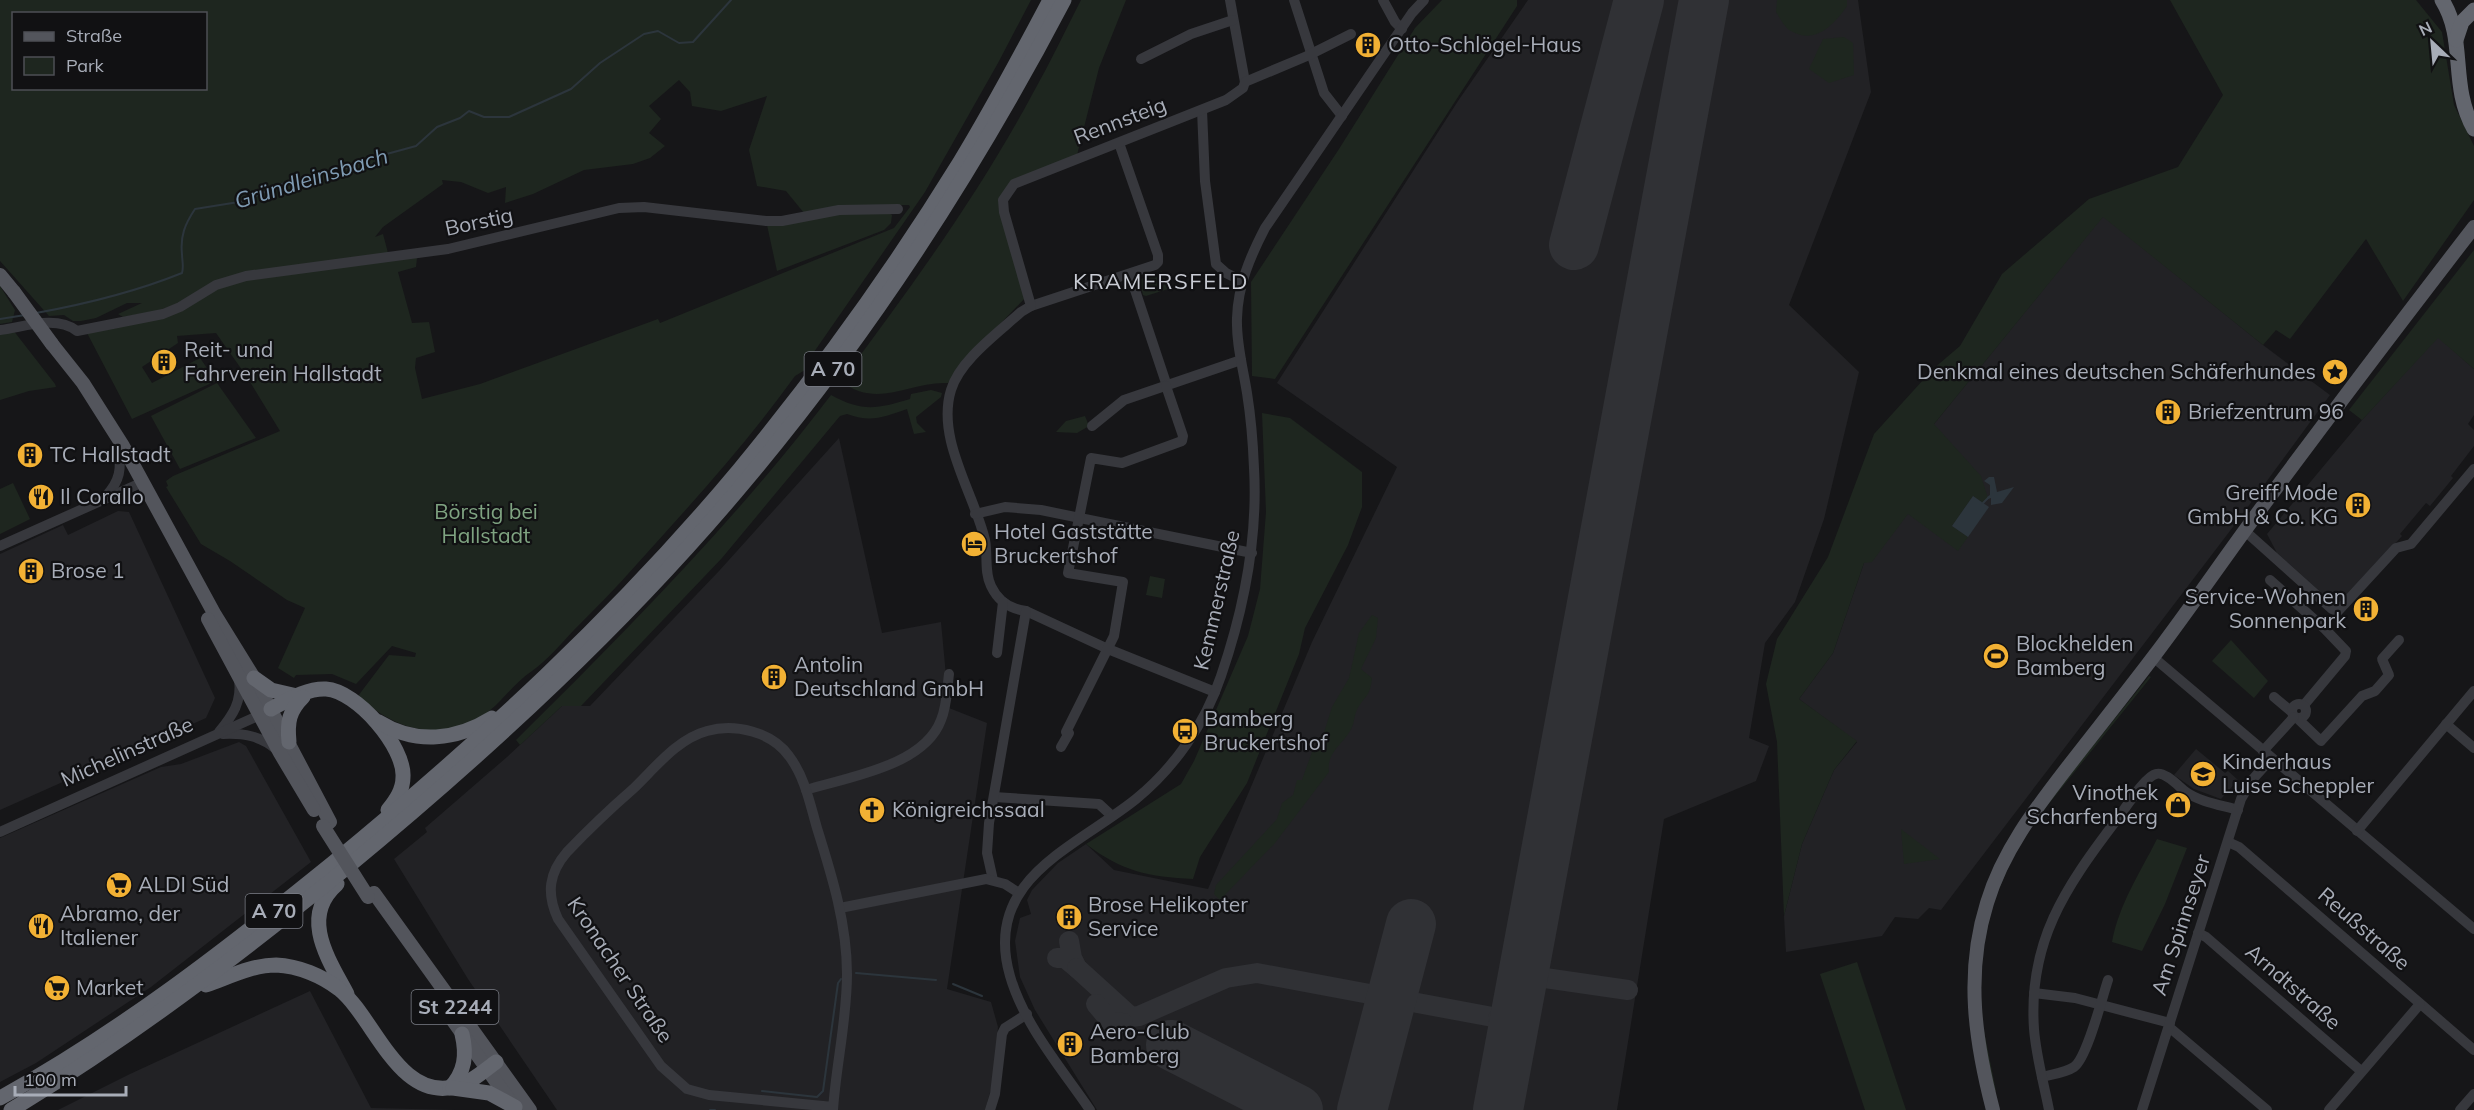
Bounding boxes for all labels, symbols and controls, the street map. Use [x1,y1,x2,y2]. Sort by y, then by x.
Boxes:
legend [12,12,207,90]
north arrow [2402,12,2462,72]
text: N [2416,17,2435,40]
text: Straße [66,24,122,47]
building icon: Otto-Schlögel-Haus [1353,30,1383,60]
place label: Otto-Schlögel-Haus [1388,31,1581,57]
text: Park [66,54,105,77]
street label: Rennsteig [1070,91,1170,150]
water label: Gründleinsbach [231,141,391,215]
street label: Borstig [442,201,515,241]
district label: KRAMERSFELD [1073,267,1249,295]
place label: Reit- und Fahrverein Hallstadt [184,336,382,386]
building icon: Reit- und Fahrverein Hallstadt [149,347,179,377]
road number: A 70 [804,352,862,386]
place icon: Denkmal eines deutschen Schäferhundes [2320,357,2350,387]
place label: Denkmal eines deutschen Schäferhundes [1917,358,2316,384]
building icon: Briefzentrum 96 [2153,397,2183,427]
place label: Briefzentrum 96 [2188,398,2344,424]
building icon: TC Hallstadt [15,440,45,470]
place label: TC Hallstadt [50,441,171,467]
place label: Greiff Mode GmbH & Co. KG [2187,479,2338,529]
restaurant icon: Il Corallo [26,482,56,512]
place label: Il Corallo [60,483,144,509]
building icon: Greiff Mode GmbH & Co. KG [2343,490,2373,520]
park label: Börstig bei Hallstadt [434,498,538,548]
place label: Hotel Gaststätte Bruckertshof [994,518,1153,568]
street label: Kemmerstraße [1187,527,1245,672]
hotel icon: Hotel Gaststätte Bruckertshof [959,529,989,559]
building icon: Brose 1 [16,556,46,586]
place label: Brose 1 [51,557,125,583]
place label: Service-Wohnen Sonnenpark [2185,583,2346,633]
building icon: Service-Wohnen Sonnenpark [2351,594,2381,624]
place label: Blockhelden Bamberg [2016,630,2134,680]
sports icon: Blockhelden Bamberg [1981,641,2011,671]
place label: Antolin Deutschland GmbH [794,651,984,701]
building icon: Antolin Deutschland GmbH [759,662,789,692]
place label: Bamberg Bruckertshof [1204,705,1329,755]
street label: Michelinstraße [56,710,197,792]
bus stop icon: Bamberg Bruckertshof [1170,716,1200,746]
place label: Kinderhaus Luise Scheppler [2222,748,2375,798]
school or university icon: Kinderhaus Luise Scheppler [2188,759,2218,789]
place label: Vinothek Scharfenberg [2027,779,2158,829]
shop icon: Vinothek Scharfenberg [2163,790,2193,820]
church icon: Königreichssaal [857,795,887,825]
place label: Königreichssaal [892,796,1045,822]
street label: Am Spinnseyer [2145,851,2215,998]
supermarket icon: ALDI Süd [104,870,134,900]
place label: ALDI Süd [138,871,229,897]
street label: Reußstraße [2313,881,2416,975]
place label: Brose Helikopter Service [1088,891,1248,941]
street label: Kronacher Straße [562,892,679,1047]
road number: A 70 [246,894,302,928]
place label: Abramo, der Italiener [60,900,180,950]
building icon: Brose Helikopter Service [1054,902,1084,932]
restaurant icon: Abramo, der Italiener [26,911,56,941]
street label: Arndtstraße [2241,938,2347,1035]
supermarket icon: Market [42,973,72,1003]
place label: Market [76,974,144,1000]
road number: St 2244 [412,990,498,1024]
place label: Aero-Club Bamberg [1090,1018,1190,1068]
building icon: Aero-Club Bamberg [1055,1029,1085,1059]
scale bar [15,1059,126,1097]
text: 100 m [24,1068,77,1091]

